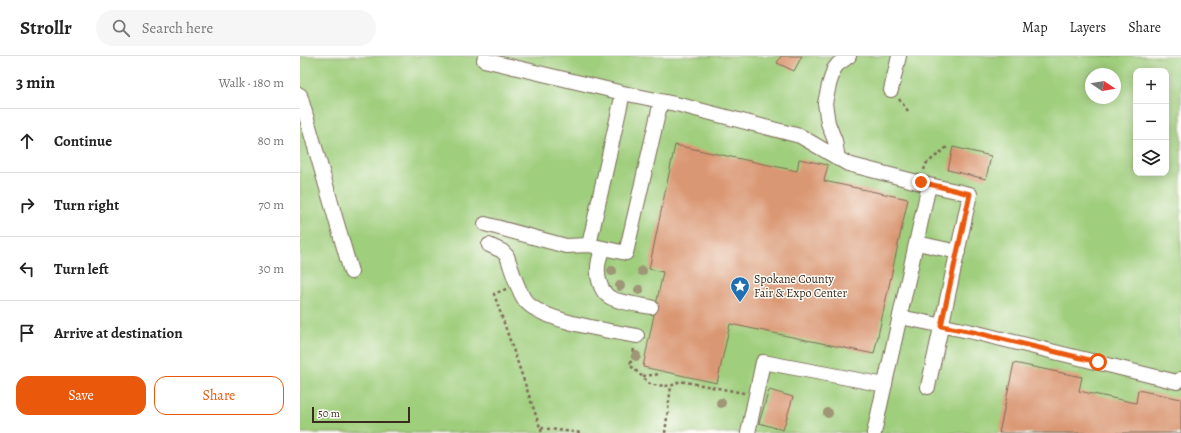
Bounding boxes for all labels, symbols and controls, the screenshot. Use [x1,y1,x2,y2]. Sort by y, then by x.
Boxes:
search box [96,10,376,46]
text: Strollr [20,15,72,41]
icon: search [110,17,132,39]
text: Search here [142,18,213,38]
text: Map [1022,18,1048,37]
text: Layers [1070,18,1106,37]
text: Share [1128,18,1161,37]
north arrow [1085,68,1121,104]
map controls [1133,68,1169,176]
button: + [1133,68,1169,104]
text: 3 min [16,71,55,94]
text: Walk · 180 m [218,74,284,91]
button: − [1133,104,1169,140]
icon: ahead [16,130,38,152]
text: Continue [54,131,112,151]
text: 80 m [257,132,284,149]
button: layers [1133,140,1169,176]
route end [912,173,930,191]
icon: right [16,194,38,216]
text: Turn right [54,195,119,215]
text: 70 m [258,196,284,213]
icon: left [16,258,38,280]
text: Turn left [54,259,109,279]
text: 30 m [258,260,284,277]
place label: Spokane County Fair & Expo Center [754,271,847,301]
place icon: Spokane County Fair & Expo Center [729,275,751,303]
icon: arrive [16,322,38,344]
text: Arrive at destination [54,323,183,343]
route start [1089,353,1107,371]
button: Save [16,376,146,415]
button: Share [154,376,284,415]
scale bar [312,405,410,424]
text: 50 m [318,406,340,421]

